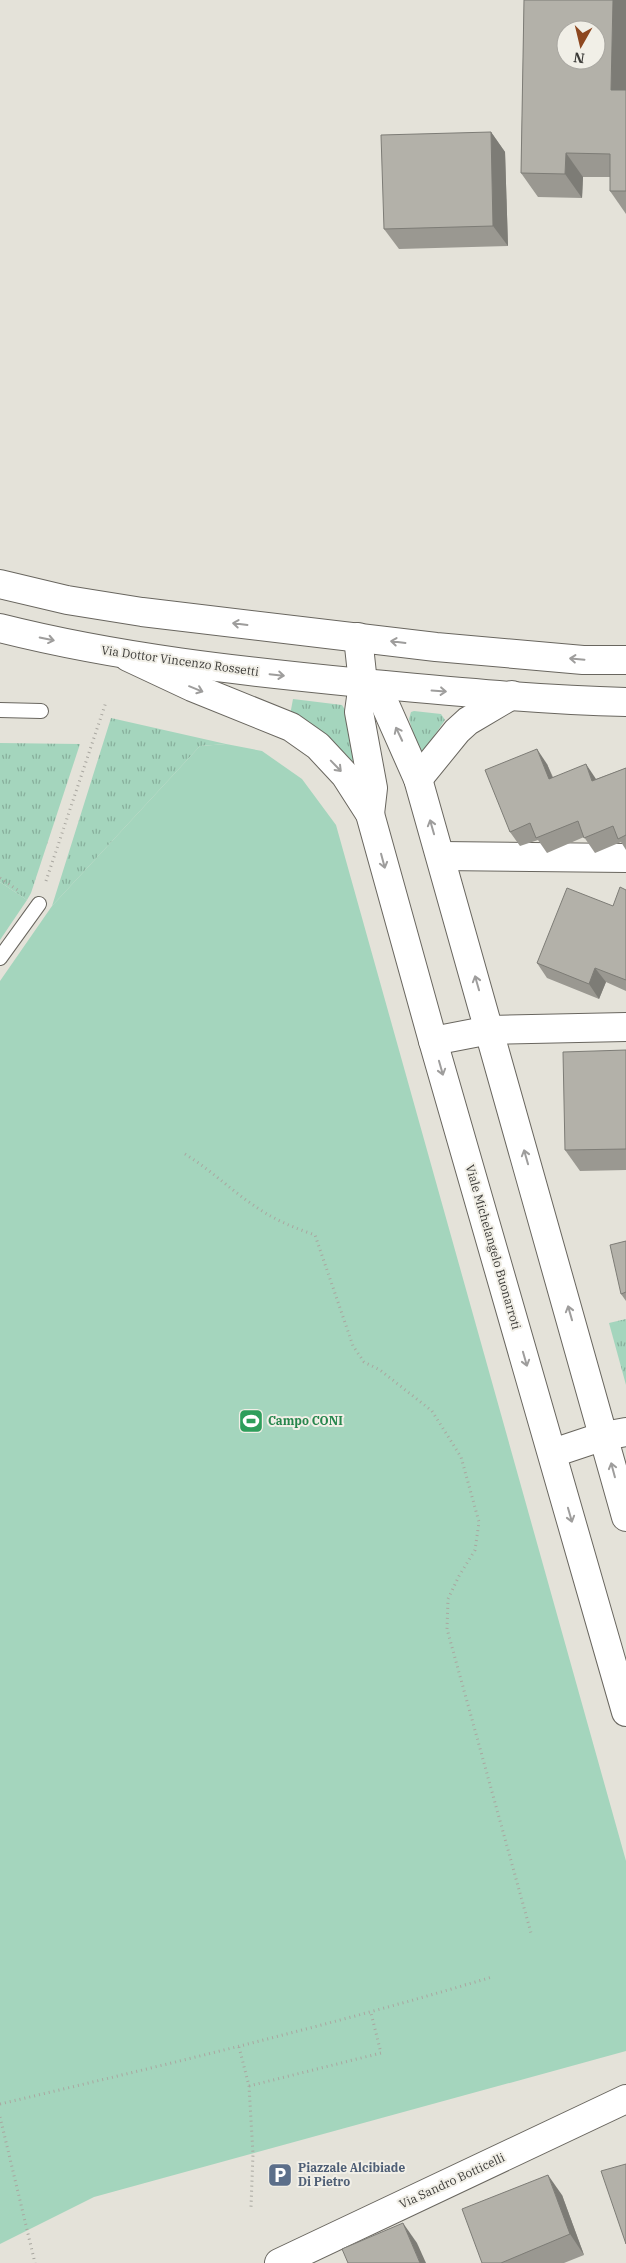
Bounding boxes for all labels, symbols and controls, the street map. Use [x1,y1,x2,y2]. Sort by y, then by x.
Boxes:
north arrow [556,20,606,70]
text: N [572,48,586,68]
one-way arrow [232,619,248,629]
one-way arrow [39,635,55,644]
one-way arrow [390,637,406,647]
street label: Via Dottor Vincenzo Rossetti [100,642,260,679]
one-way arrow [570,654,586,664]
one-way arrow [269,670,285,680]
one-way arrow [188,685,203,694]
one-way arrow [431,686,447,695]
one-way arrow [393,727,403,742]
one-way arrow [330,760,343,772]
one-way arrow [427,819,437,835]
one-way arrow [379,853,389,869]
one-way arrow [472,975,481,991]
one-way arrow [437,1060,447,1076]
one-way arrow [521,1149,530,1165]
street label: Viale Michelangelo Buonarroti [463,1163,524,1331]
one-way arrow [564,1306,574,1322]
one-way arrow [521,1351,531,1367]
sports icon: Campo CONI [238,1408,264,1434]
place label: Campo CONI [268,1413,343,1428]
one-way arrow [608,1462,618,1478]
one-way arrow [566,1507,576,1523]
street label: Via Sandro Botticelli [397,2149,507,2212]
place label: Piazzale Alcibiade Di Pietro [298,2160,405,2189]
parking icon: Piazzale Alcibiade Di Pietro [267,2162,293,2188]

